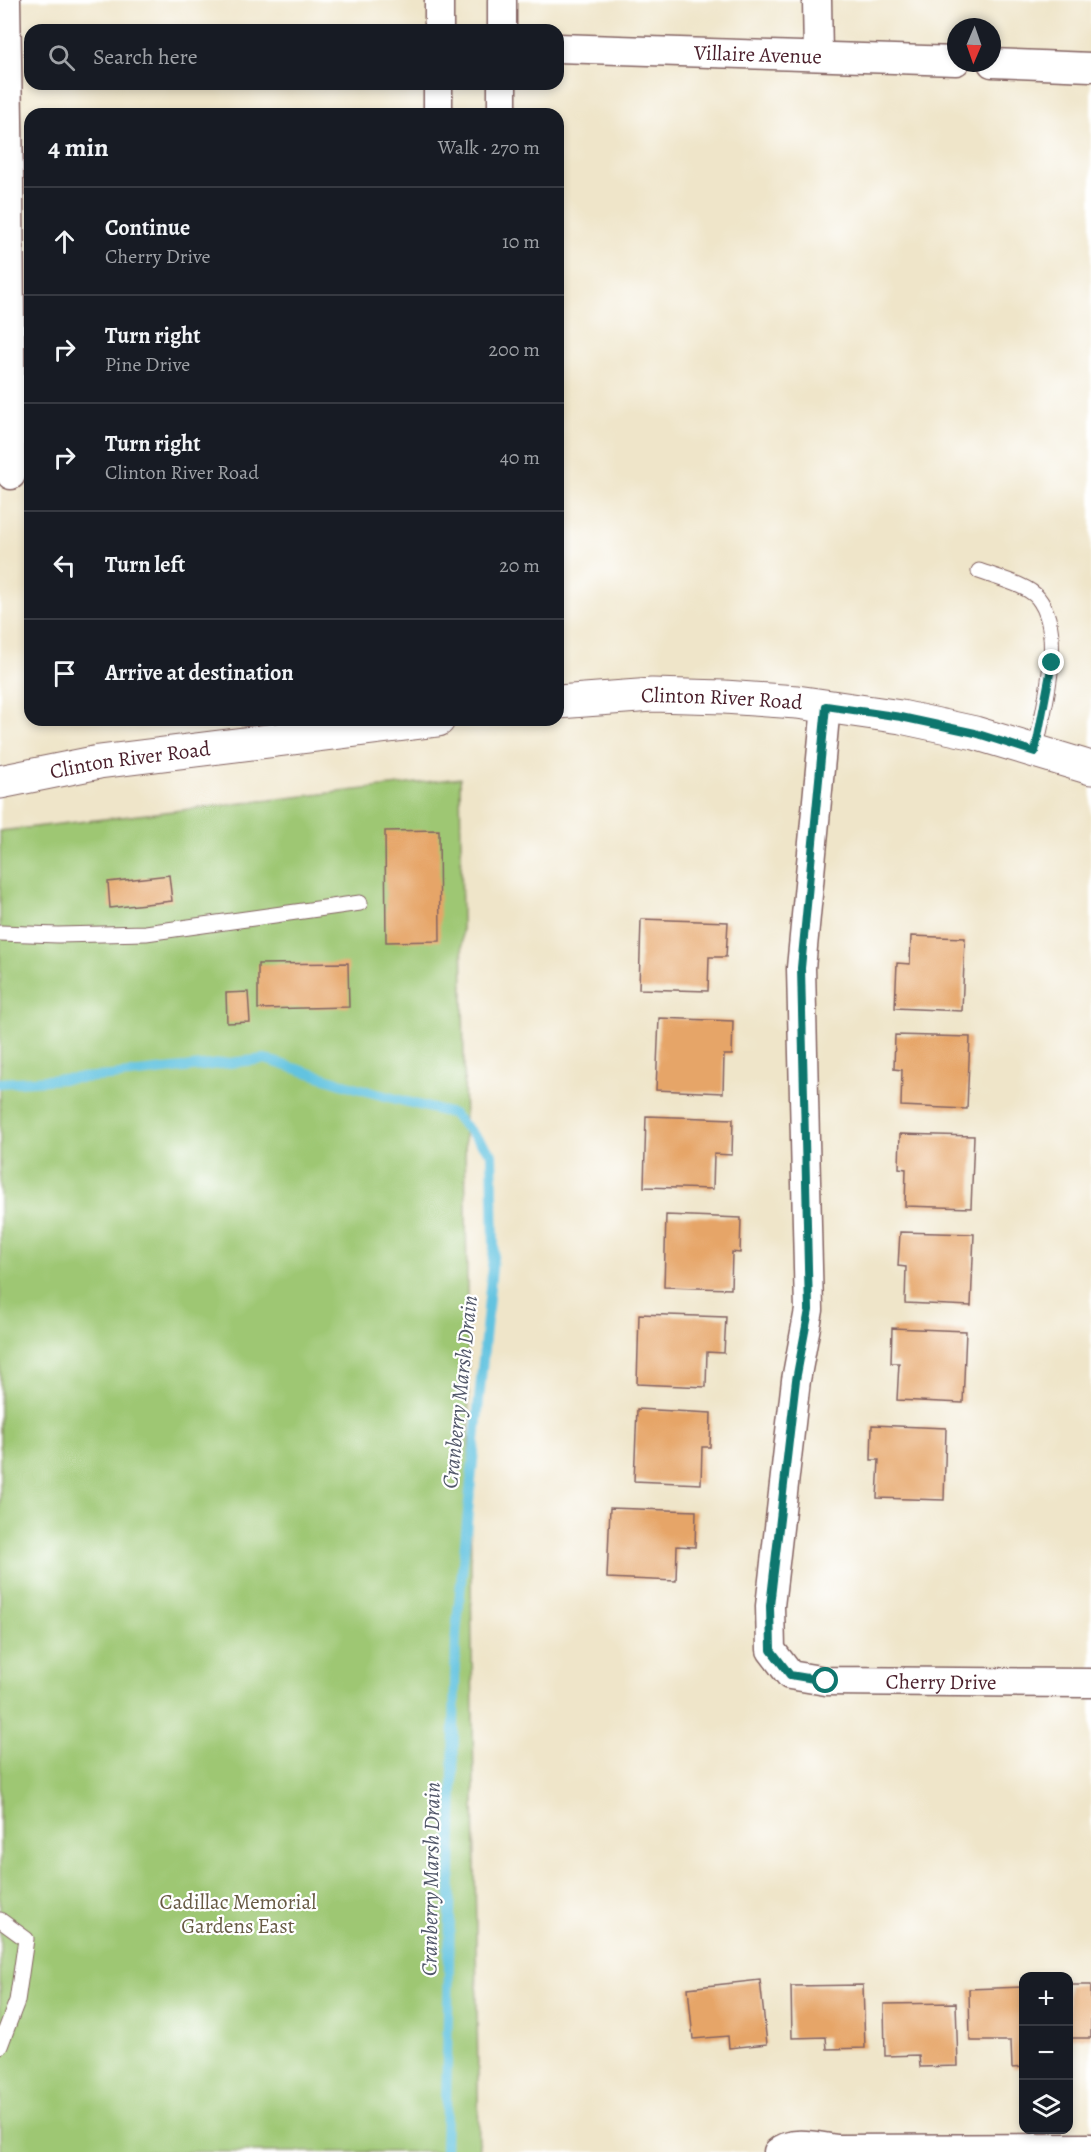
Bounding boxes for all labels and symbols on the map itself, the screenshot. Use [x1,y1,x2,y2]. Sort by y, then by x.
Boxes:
north arrow [947,18,1001,72]
street label: Villaire Avenue [692,38,822,71]
route end [1038,649,1064,675]
street label: Clinton River Road [640,681,804,716]
street label: Clinton River Road [47,734,212,786]
water label: Cranberry Marsh Drain [435,1294,485,1490]
route start [812,1667,838,1693]
street label: Cherry Drive [886,1667,997,1696]
water label: Cranberry Marsh Drain [414,1782,448,1976]
park label: Cadillac Memorial Gardens East [160,1888,316,1940]

